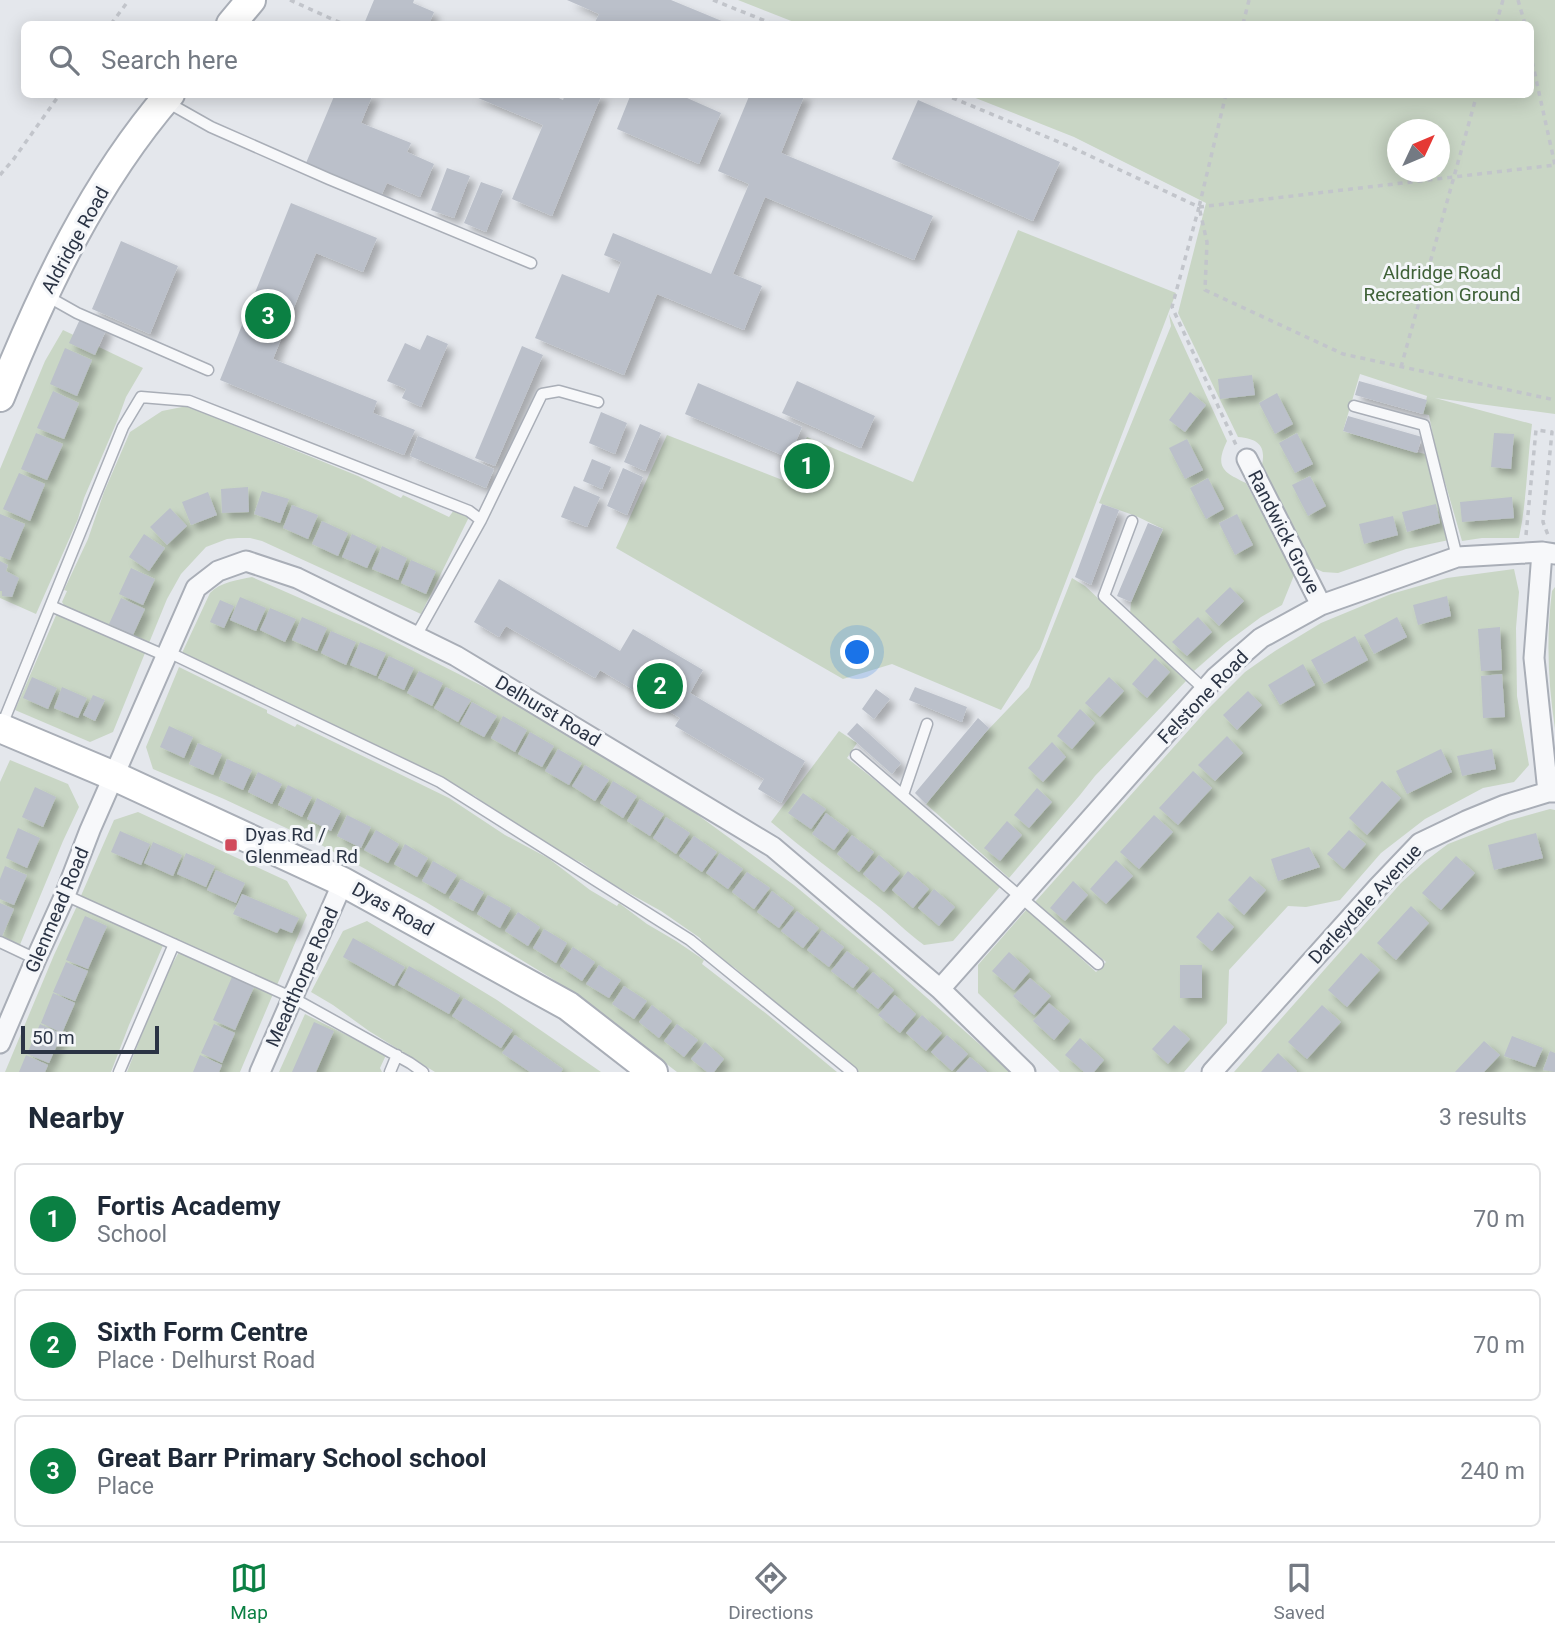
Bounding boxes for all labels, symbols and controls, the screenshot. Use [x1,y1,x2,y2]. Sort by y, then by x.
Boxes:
search box [21,21,1534,98]
icon: search [45,41,83,79]
text: Search here [101,45,238,75]
north arrow [1387,119,1450,182]
street label: Aldridge Road [36,183,114,297]
park label: Aldridge Road Recreation Ground [1364,261,1521,306]
pin: 3 [245,290,291,342]
pin: 1 [784,440,830,492]
street label: Randwick Grove [1243,466,1325,598]
your location [840,635,874,669]
street label: Felstone Road [1153,646,1253,748]
pin: 2 [637,660,683,712]
street label: Delhurst Road [491,671,605,751]
place label: Dyas Rd / Glenmead Rd [245,823,358,868]
marker: Dyas Rd / Glenmead Rd [223,837,239,853]
street label: Darleydale Avenue [1304,839,1426,969]
street label: Glenmead Road [20,844,94,976]
street label: Dyas Road [348,877,438,941]
street label: Meadthorpe Road [261,903,343,1051]
scale bar [21,1023,159,1055]
text: 50 m [32,1026,75,1049]
text: Nearby [28,1100,124,1135]
text: 3 results [1439,1104,1527,1131]
text: Fortis Academy [97,1191,281,1221]
text: 1 [46,1206,60,1233]
text: 70 m [1473,1206,1525,1233]
text: School [97,1221,167,1248]
text: Sixth Form Centre [97,1317,308,1347]
text: 2 [46,1332,60,1359]
text: 70 m [1473,1332,1525,1359]
text: Place · Delhurst Road [97,1347,315,1374]
text: Great Barr Primary School school [97,1443,487,1473]
text: 3 [46,1458,60,1485]
text: 240 m [1460,1458,1525,1485]
text: Place [97,1473,154,1500]
tab: Map [230,1559,268,1624]
tab: Directions [728,1559,813,1624]
tab: Saved [1274,1559,1325,1624]

